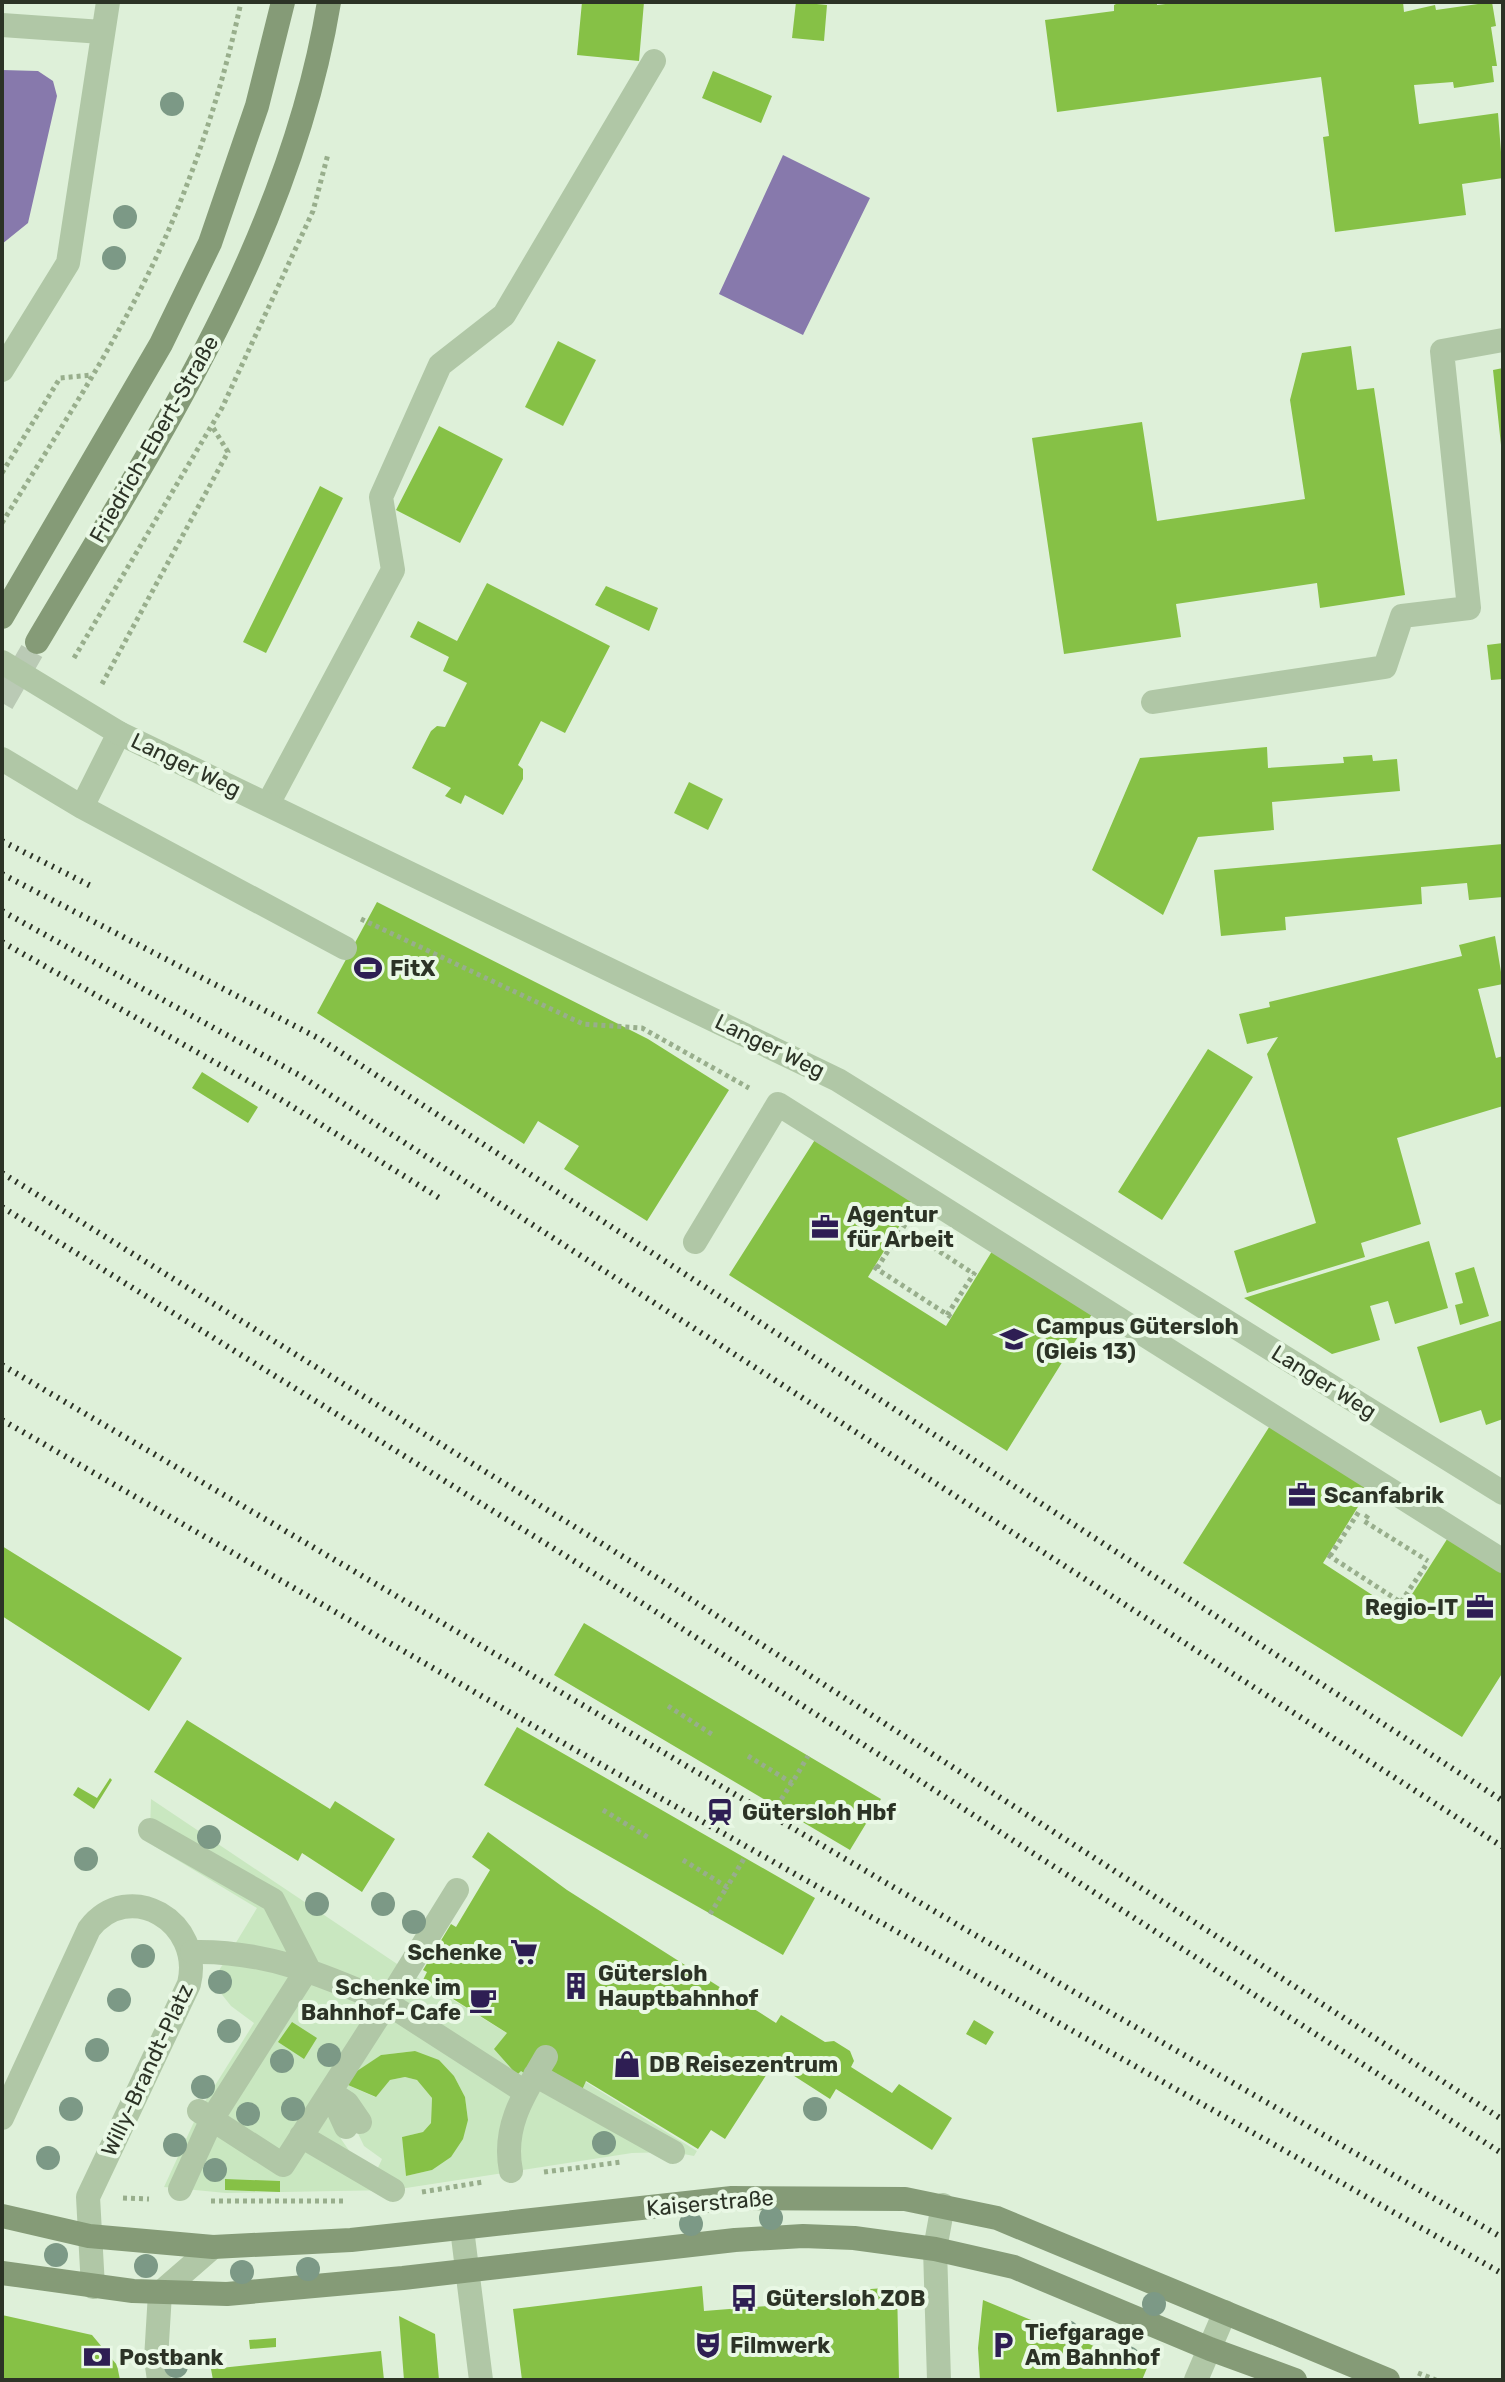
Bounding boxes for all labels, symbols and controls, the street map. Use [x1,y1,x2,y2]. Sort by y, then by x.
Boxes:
street label: Friedrich-Ebert-Straße [84,330,224,548]
street label: Langer Weg [127,727,245,803]
sports icon: FitX [353,953,383,983]
place label: FitX [390,955,435,982]
street label: Langer Weg [711,1008,829,1084]
place label: Agentur für Arbeit [847,1201,954,1253]
office icon: Agentur für Arbeit [810,1212,840,1242]
place label: Campus Gütersloh (Gleis 13) [1036,1313,1239,1365]
school or university icon: Campus Gütersloh (Gleis 13) [999,1324,1029,1354]
street label: Langer Weg [1266,1339,1382,1425]
office icon: Scanfabrik [1287,1480,1317,1510]
place label: Scanfabrik [1324,1482,1444,1509]
office icon: Regio-IT [1465,1592,1495,1622]
place label: Regio-IT [1365,1594,1458,1621]
station icon: Gütersloh Hbf [705,1797,735,1827]
place label: Gütersloh Hbf [742,1799,896,1826]
supermarket icon: Schenke [509,1937,539,1967]
place label: Schenke [407,1939,502,1966]
place label: Gütersloh Hauptbahnhof [598,1960,759,2012]
building icon: Gütersloh Hauptbahnhof [561,1971,591,2001]
place label: Schenke im Bahnhof- Cafe [301,1974,461,2026]
street label: Willy-Brandt-Platz [95,1979,199,2161]
cafe icon: Schenke im Bahnhof- Cafe [468,1985,498,2015]
shop icon: DB Reisezentrum [612,2049,642,2079]
place label: DB Reisezentrum [649,2051,838,2078]
street label: Kaiserstraße [645,2184,775,2222]
bus stop icon: Gütersloh ZOB [729,2283,759,2313]
place label: Gütersloh ZOB [766,2285,925,2312]
place label: Tiefgarage Am Bahnhof [1025,2319,1160,2371]
theatre icon: Filmwerk [693,2330,723,2360]
parking icon: Tiefgarage Am Bahnhof [988,2330,1018,2360]
place label: Filmwerk [730,2332,830,2359]
bank icon: Postbank [82,2342,112,2372]
place label: Postbank [119,2344,224,2371]

